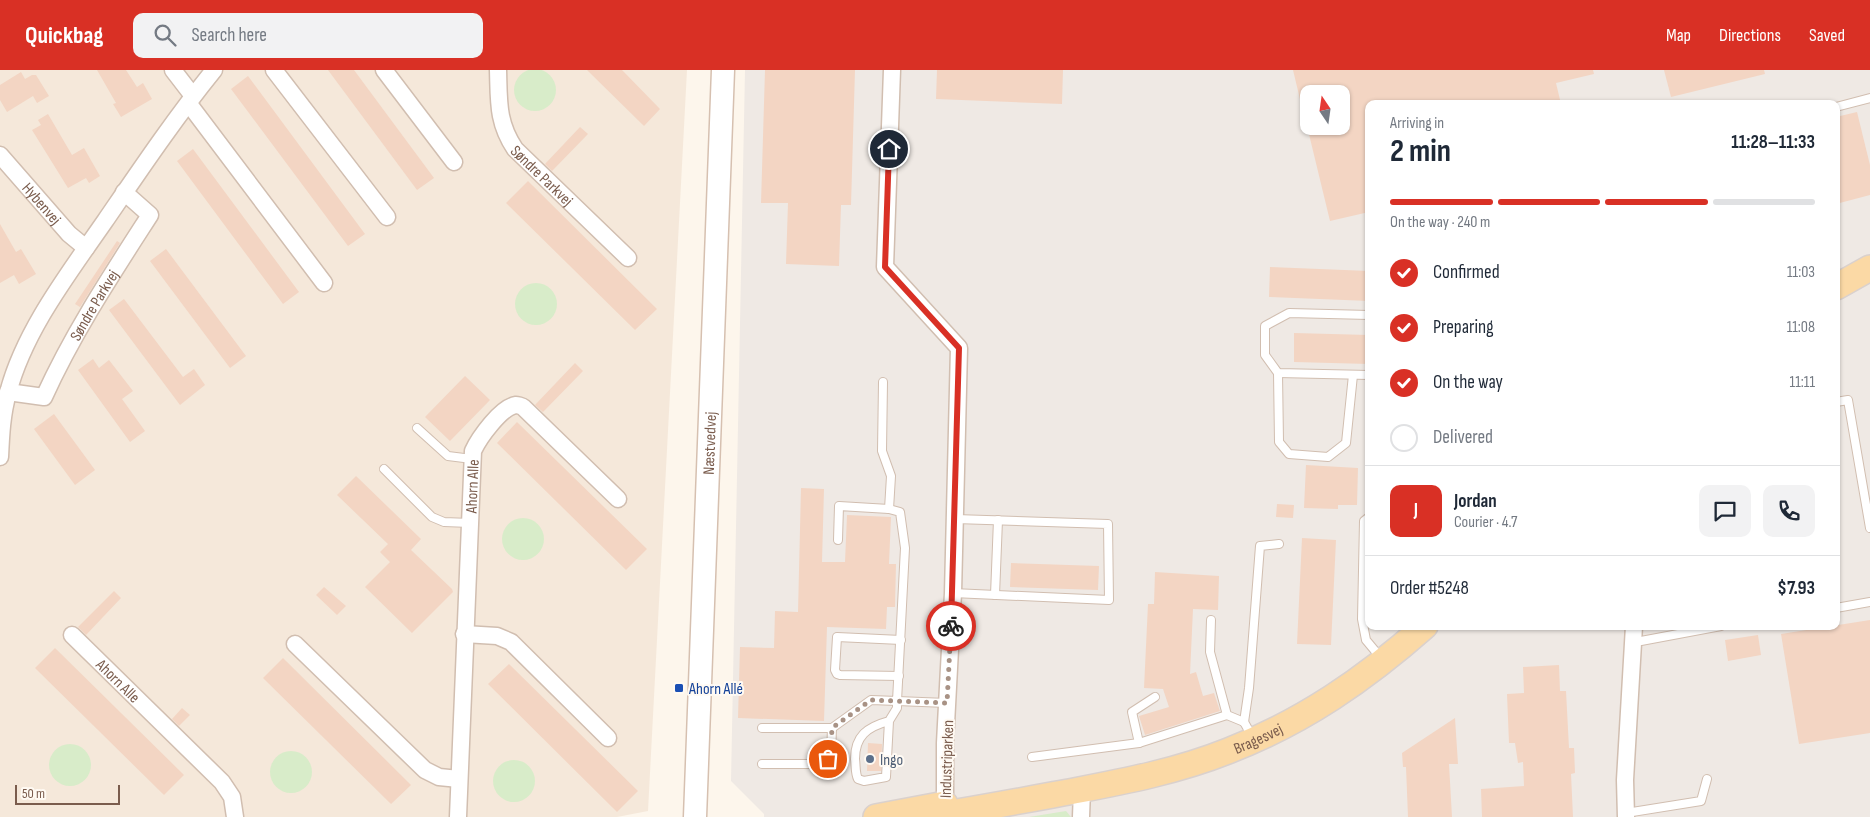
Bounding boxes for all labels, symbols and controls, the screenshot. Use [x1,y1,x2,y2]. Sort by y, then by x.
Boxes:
search box [133,13,483,58]
text: Quickbag [25,21,103,50]
icon: search [151,21,179,49]
text: Search here [191,24,267,47]
text: Map [1666,25,1691,46]
text: Directions [1719,25,1781,46]
text: Saved [1809,25,1845,46]
north arrow [1300,85,1350,135]
map controls [1300,85,1350,135]
text: Arriving in [1390,114,1444,133]
pin [868,128,910,170]
text: 11:28–11:33 [1731,131,1815,154]
text: 2 min [1390,132,1451,171]
icon: home [875,135,903,163]
street label: Søndre Parkvej [506,142,576,211]
street label: Hybenvej [17,179,65,229]
text: On the way · 240 m [1390,213,1490,232]
icon: check [1390,259,1418,287]
text: Confirmed [1433,261,1500,284]
text: 11:03 [1787,263,1815,282]
street label: Søndre Parkvej [66,267,123,344]
icon: check [1390,314,1418,342]
text: Preparing [1433,316,1494,339]
text: 11:08 [1787,318,1815,337]
icon: check [1390,369,1418,397]
text: On the way [1433,371,1503,394]
text: 11:11 [1790,373,1815,392]
street label: Næstvedvej [700,411,721,475]
text: Delivered [1433,426,1493,449]
street label: Ahorn Alle [462,459,484,515]
button: chat [1699,485,1751,537]
button: phone [1763,485,1815,537]
text: Jordan [1454,490,1497,513]
text: J [1414,499,1418,522]
text: Courier · 4.7 [1454,513,1517,532]
text: Order #5248 [1390,577,1469,600]
text: $7.93 [1777,577,1815,600]
courier [926,601,976,651]
icon: bike [937,612,965,640]
street label: Ahorn Alle [91,655,143,707]
place label: Ahorn Allé [688,680,743,699]
marker: Ahorn Allé [673,682,685,694]
street label: Industriparken [937,720,958,798]
street label: Bragesvej [1231,720,1286,759]
pin [807,738,849,780]
icon: bag [814,745,842,773]
place label: Ingo [880,751,903,770]
marker: Ingo [864,753,876,765]
scale bar [15,782,120,805]
text: 50 m [22,785,45,802]

